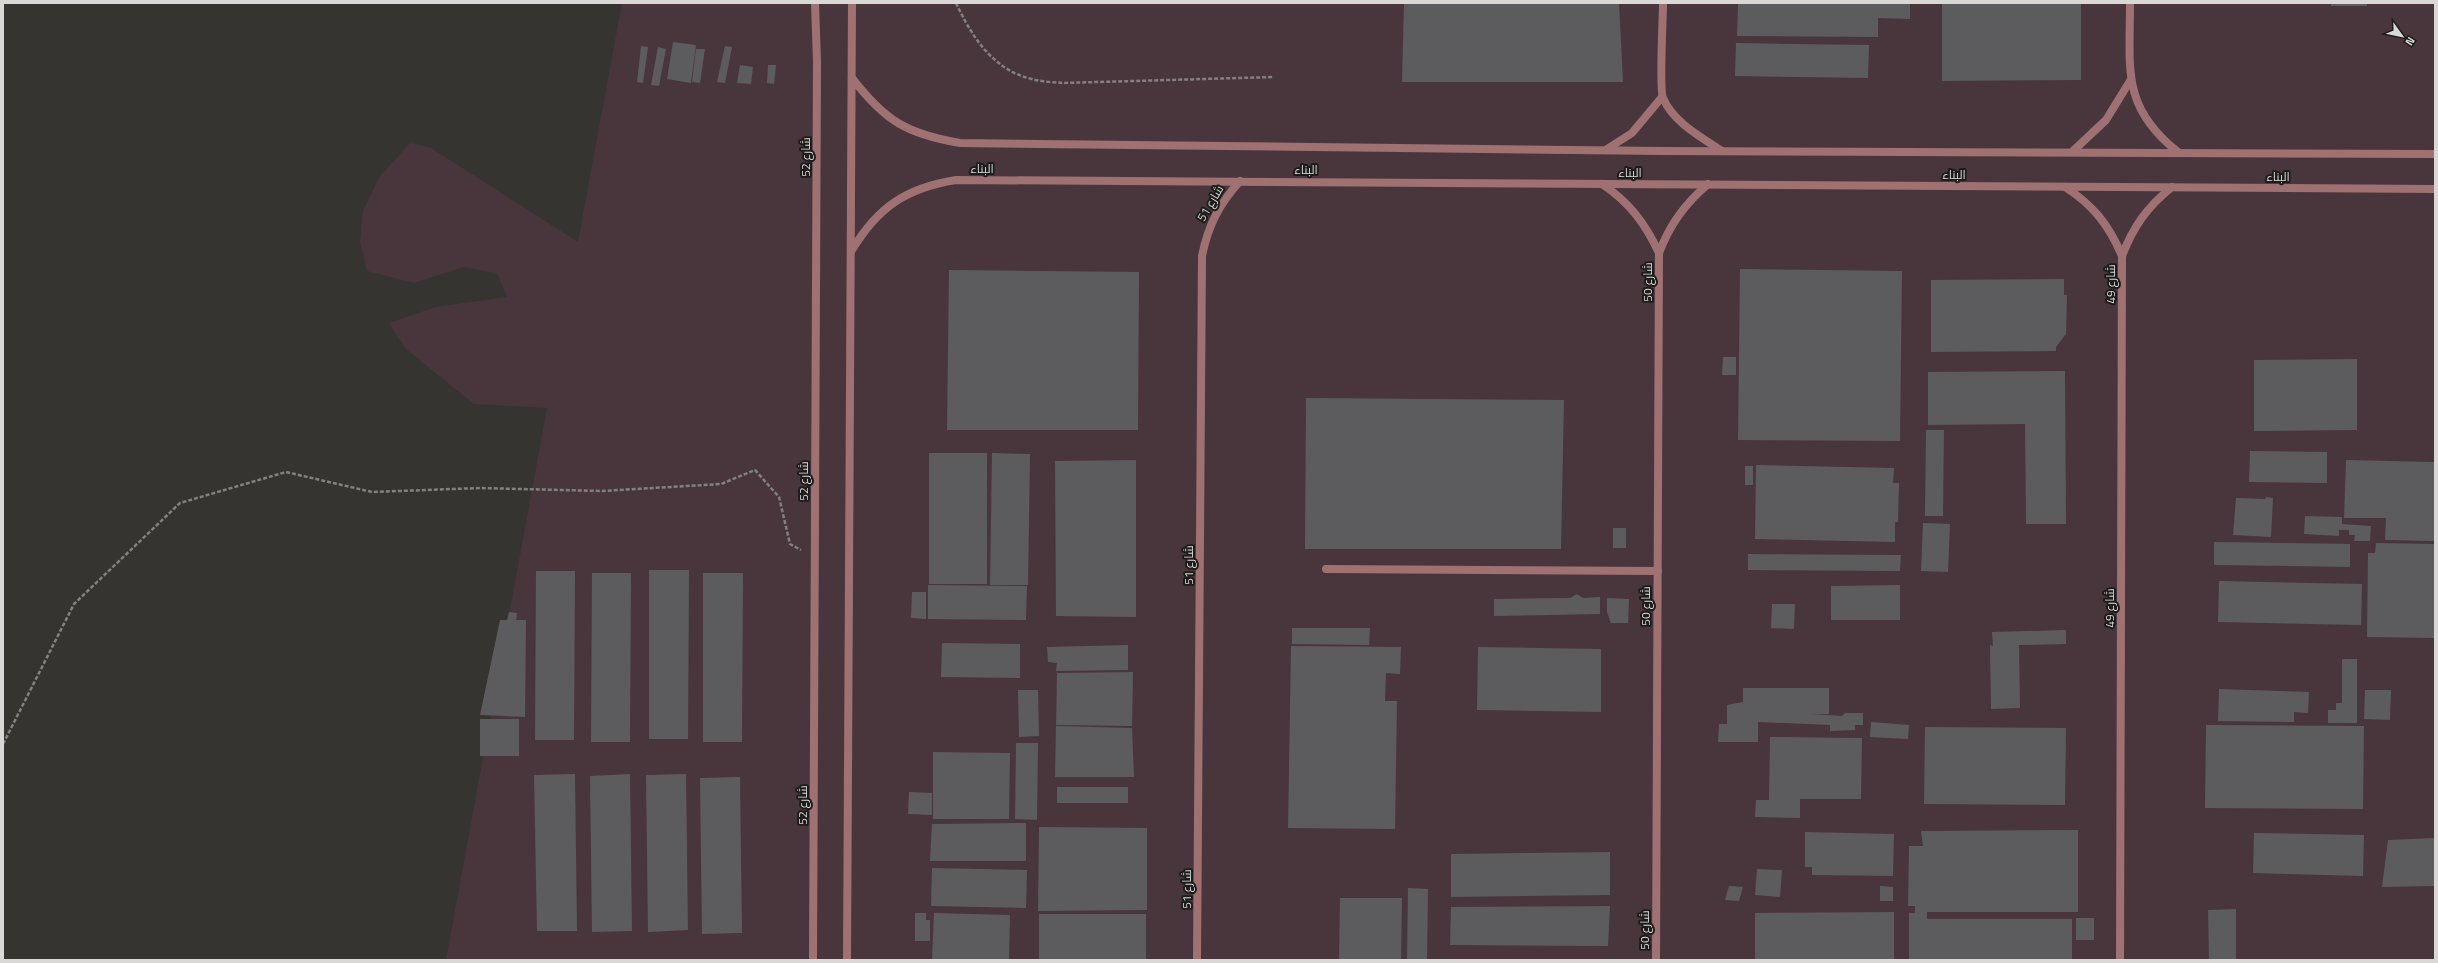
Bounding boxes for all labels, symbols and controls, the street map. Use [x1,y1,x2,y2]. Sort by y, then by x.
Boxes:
north arrow [2382,16,2422,56]
text: N [2402,34,2419,49]
street label: شارع 52 [796,137,815,177]
street label: البناء [970,159,994,178]
street label: البناء [1294,160,1318,179]
street label: البناء [1618,163,1642,182]
street label: البناء [1942,165,1966,184]
street label: البناء [2266,167,2290,186]
street label: شارع 51 [1192,181,1228,225]
street label: شارع 50 [1638,262,1657,302]
street label: شارع 49 [2101,264,2120,304]
street label: شارع 52 [794,461,813,501]
street label: شارع 51 [1179,545,1198,585]
street label: شارع 50 [1636,586,1655,626]
street label: شارع 49 [2100,588,2119,628]
street label: شارع 52 [793,785,812,825]
street label: شارع 51 [1177,869,1196,909]
street label: شارع 50 [1635,910,1654,950]

